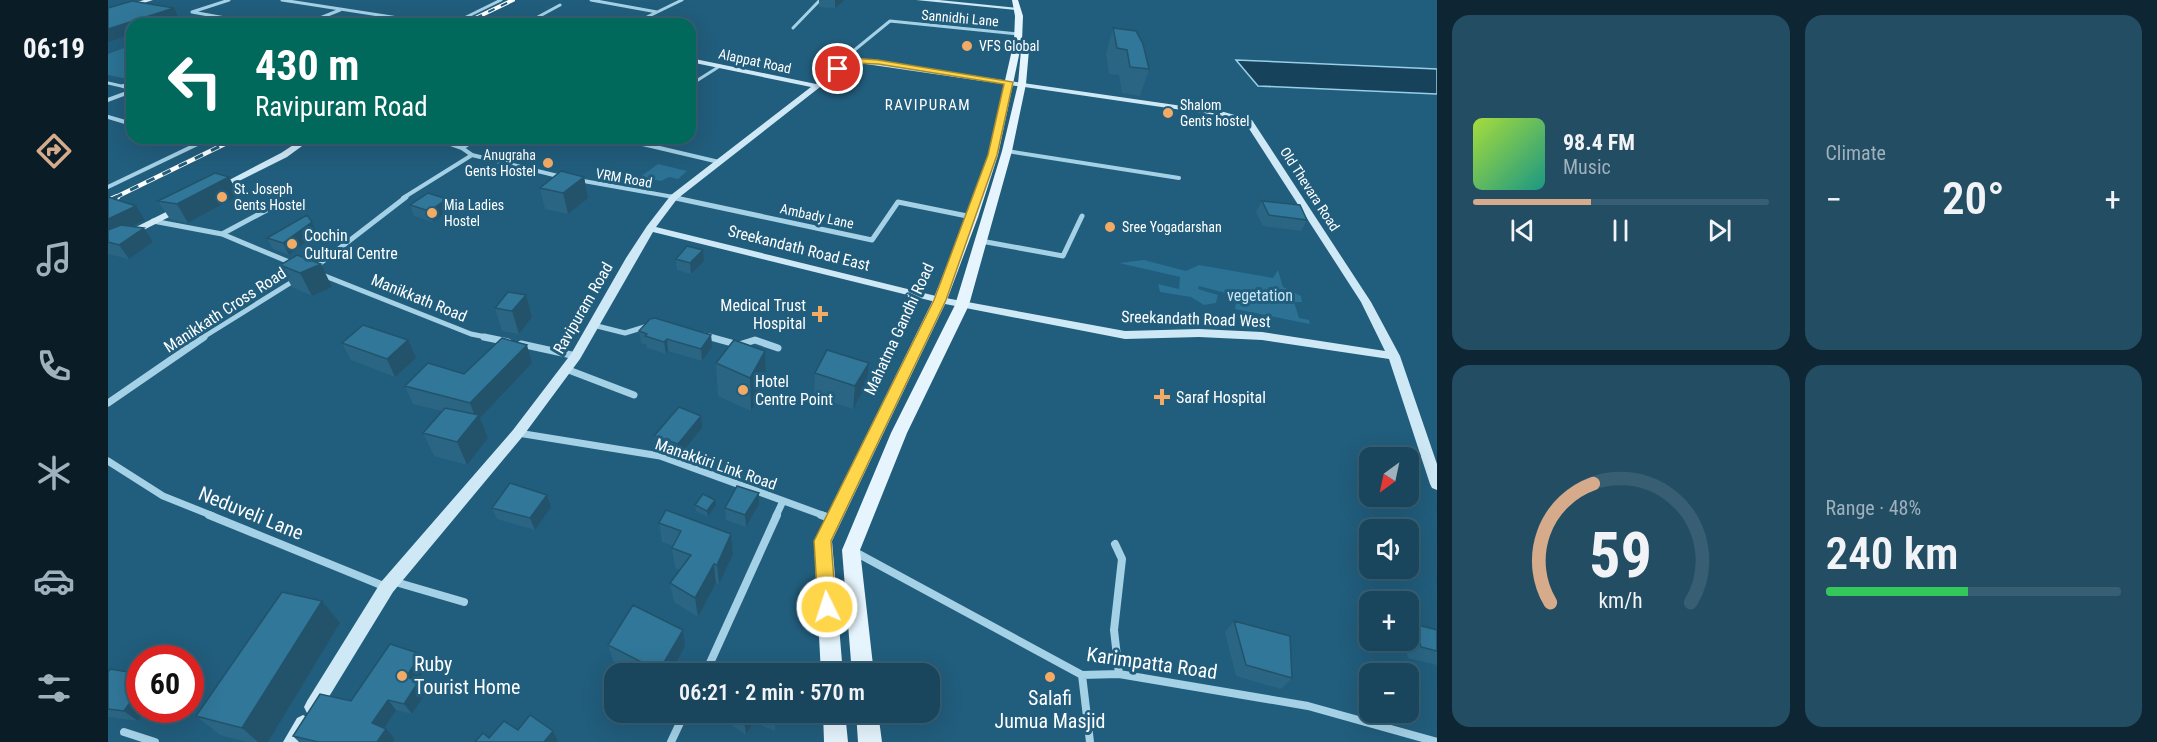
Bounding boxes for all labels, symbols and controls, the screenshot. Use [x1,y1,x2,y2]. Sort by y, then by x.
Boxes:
street label: Sannidhi Lane [921,7,1000,29]
text: 06:19 [23,33,85,65]
place label: VFS Global [979,38,1039,54]
marker: VFS Global [960,39,974,53]
text: 430 m [255,41,360,90]
icon: left [156,42,234,120]
pin [812,43,863,94]
street label: Alappat Road [717,45,793,77]
icon: arrive [821,52,854,85]
text: Ravipuram Road [255,91,428,123]
district label: RAVIPURAM [885,96,971,114]
place label: Shalom Gents hostel [1180,97,1249,129]
marker: Shalom Gents hostel [1161,106,1175,120]
icon: directions [33,130,75,172]
text: 98.4 FM [1563,130,1635,155]
text: Climate [1826,141,1886,165]
street label: Old Thevara Road [1277,144,1343,234]
place label: Anugraha Gents Hostel [465,147,536,179]
text: Music [1563,155,1611,179]
marker: Anugraha Gents Hostel [541,156,555,170]
street label: VRM Road [594,165,654,191]
text: 20° [1942,172,2005,225]
text: − [1826,180,1842,219]
text: + [2105,180,2121,219]
place label: St. Joseph Gents Hostel [234,181,305,213]
marker: St. Joseph Gents Hostel [215,190,229,204]
place label: Mia Ladies Hostel [444,197,504,229]
street label: Ambady Lane [779,200,856,232]
marker: Mia Ladies Hostel [425,206,439,220]
icon: previous [1506,214,1539,247]
icon: pause [1604,214,1637,247]
icon: next [1703,214,1736,247]
place label: Sree Yogadarshan [1122,219,1222,235]
marker: Sree Yogadarshan [1103,220,1117,234]
street label: Sreekandath Road East [726,221,872,275]
place label: Cochin Cultural Centre [304,226,398,263]
marker: Cochin Cultural Centre [285,237,299,251]
icon: music [33,238,75,280]
street label: Ravipuram Road [549,259,617,357]
street label: Mahatma Gandhi Road [860,260,938,398]
street label: Manikkath Cross Road [160,263,290,357]
street label: Manikkath Road [368,270,470,326]
park label: vegetation [1227,286,1293,305]
place label: Medical Trust Hospital [720,296,806,333]
marker: Medical Trust Hospital [811,305,829,323]
street label: Sreekandath Road West [1121,307,1271,331]
icon: phone [33,345,75,387]
place label: Hotel Centre Point [755,372,833,409]
marker: Hotel Centre Point [736,383,750,397]
marker: Saraf Hospital [1153,388,1171,406]
place label: Saraf Hospital [1176,388,1266,407]
street label: Manakkiri Link Road [653,434,779,494]
north arrow [1359,447,1419,507]
map controls [1359,447,1419,723]
icon: climate [33,452,75,494]
street label: Neduveli Lane [195,481,307,545]
text: Range · 48% [1826,496,1921,520]
button: sound [1359,519,1419,579]
text: 59 [1589,519,1652,592]
text: 240 km [1826,527,1959,580]
icon: car [33,560,75,602]
position arrow [795,575,859,639]
text: km/h [1599,588,1643,613]
button: + [1359,591,1419,651]
street label: Karimpatta Road [1085,642,1219,684]
speed limit sign: 60 [126,645,204,723]
place label: Ruby Tourist Home [414,652,520,699]
button: − [1359,663,1419,723]
icon: filters [33,667,75,709]
marker: Ruby Tourist Home [395,669,409,683]
marker: Salafi Jumua Masjid [1043,670,1057,684]
text: 06:21 · 2 min · 570 m [679,680,865,705]
place label: Salafi Jumua Masjid [994,686,1106,733]

